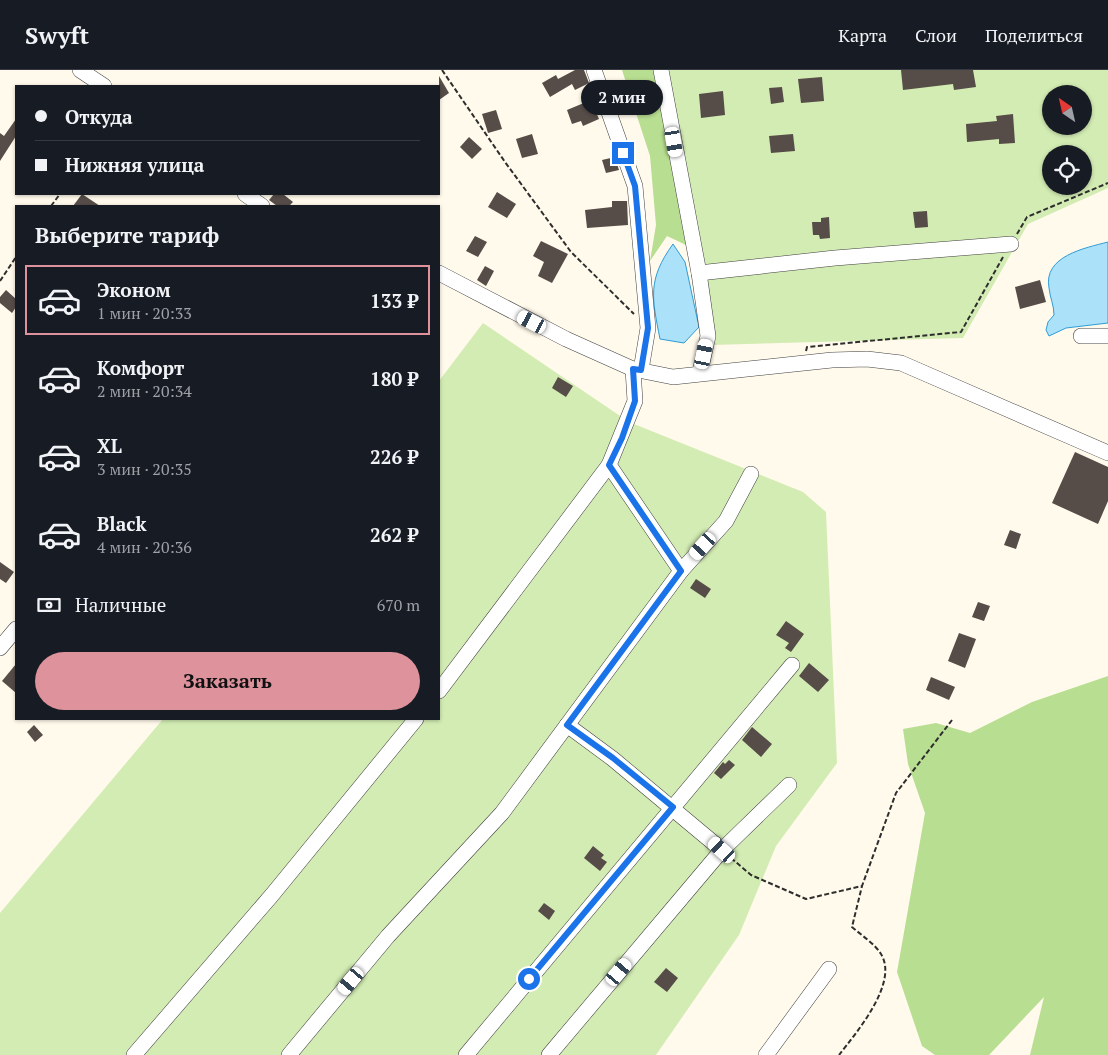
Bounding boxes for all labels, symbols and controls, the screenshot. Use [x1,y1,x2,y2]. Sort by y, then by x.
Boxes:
text: Swyft [25,19,89,51]
text: Карта [838,23,887,47]
text: Слои [915,23,957,47]
text: Поделиться [985,23,1083,47]
callout: 2 мин [582,81,664,116]
north arrow [1042,85,1092,135]
map controls [1042,85,1092,195]
text: 2 мин [598,86,646,108]
text: Откуда [65,104,133,129]
car [664,126,683,158]
route end [612,142,634,164]
button: locate [1042,145,1092,195]
text: Нижняя улица [65,152,204,177]
text: Выберите тариф [35,220,219,249]
text: Эконом [97,277,171,302]
icon: car [37,278,82,323]
text: 133 ₽ [370,288,418,313]
text: 1 мин · 20:33 [97,302,192,324]
car [515,309,548,335]
car [693,338,714,370]
text: Комфорт [97,355,184,380]
icon: car [37,356,82,401]
text: 180 ₽ [370,366,418,391]
text: 2 мин · 20:34 [97,380,192,402]
text: XL [97,433,122,458]
icon: car [37,434,82,479]
text: 226 ₽ [370,444,418,469]
text: 3 мин · 20:35 [97,458,192,480]
text: Black [97,511,147,536]
icon: car [37,512,82,557]
text: 262 ₽ [370,522,418,547]
car [687,530,718,562]
text: 4 мин · 20:36 [97,536,192,558]
icon: cash [35,591,63,619]
text: Наличные [75,592,166,617]
text: 670 m [377,594,420,616]
button: Заказать [35,652,420,710]
car [705,834,738,866]
car [603,956,634,988]
car [335,965,366,997]
route start [518,968,540,990]

